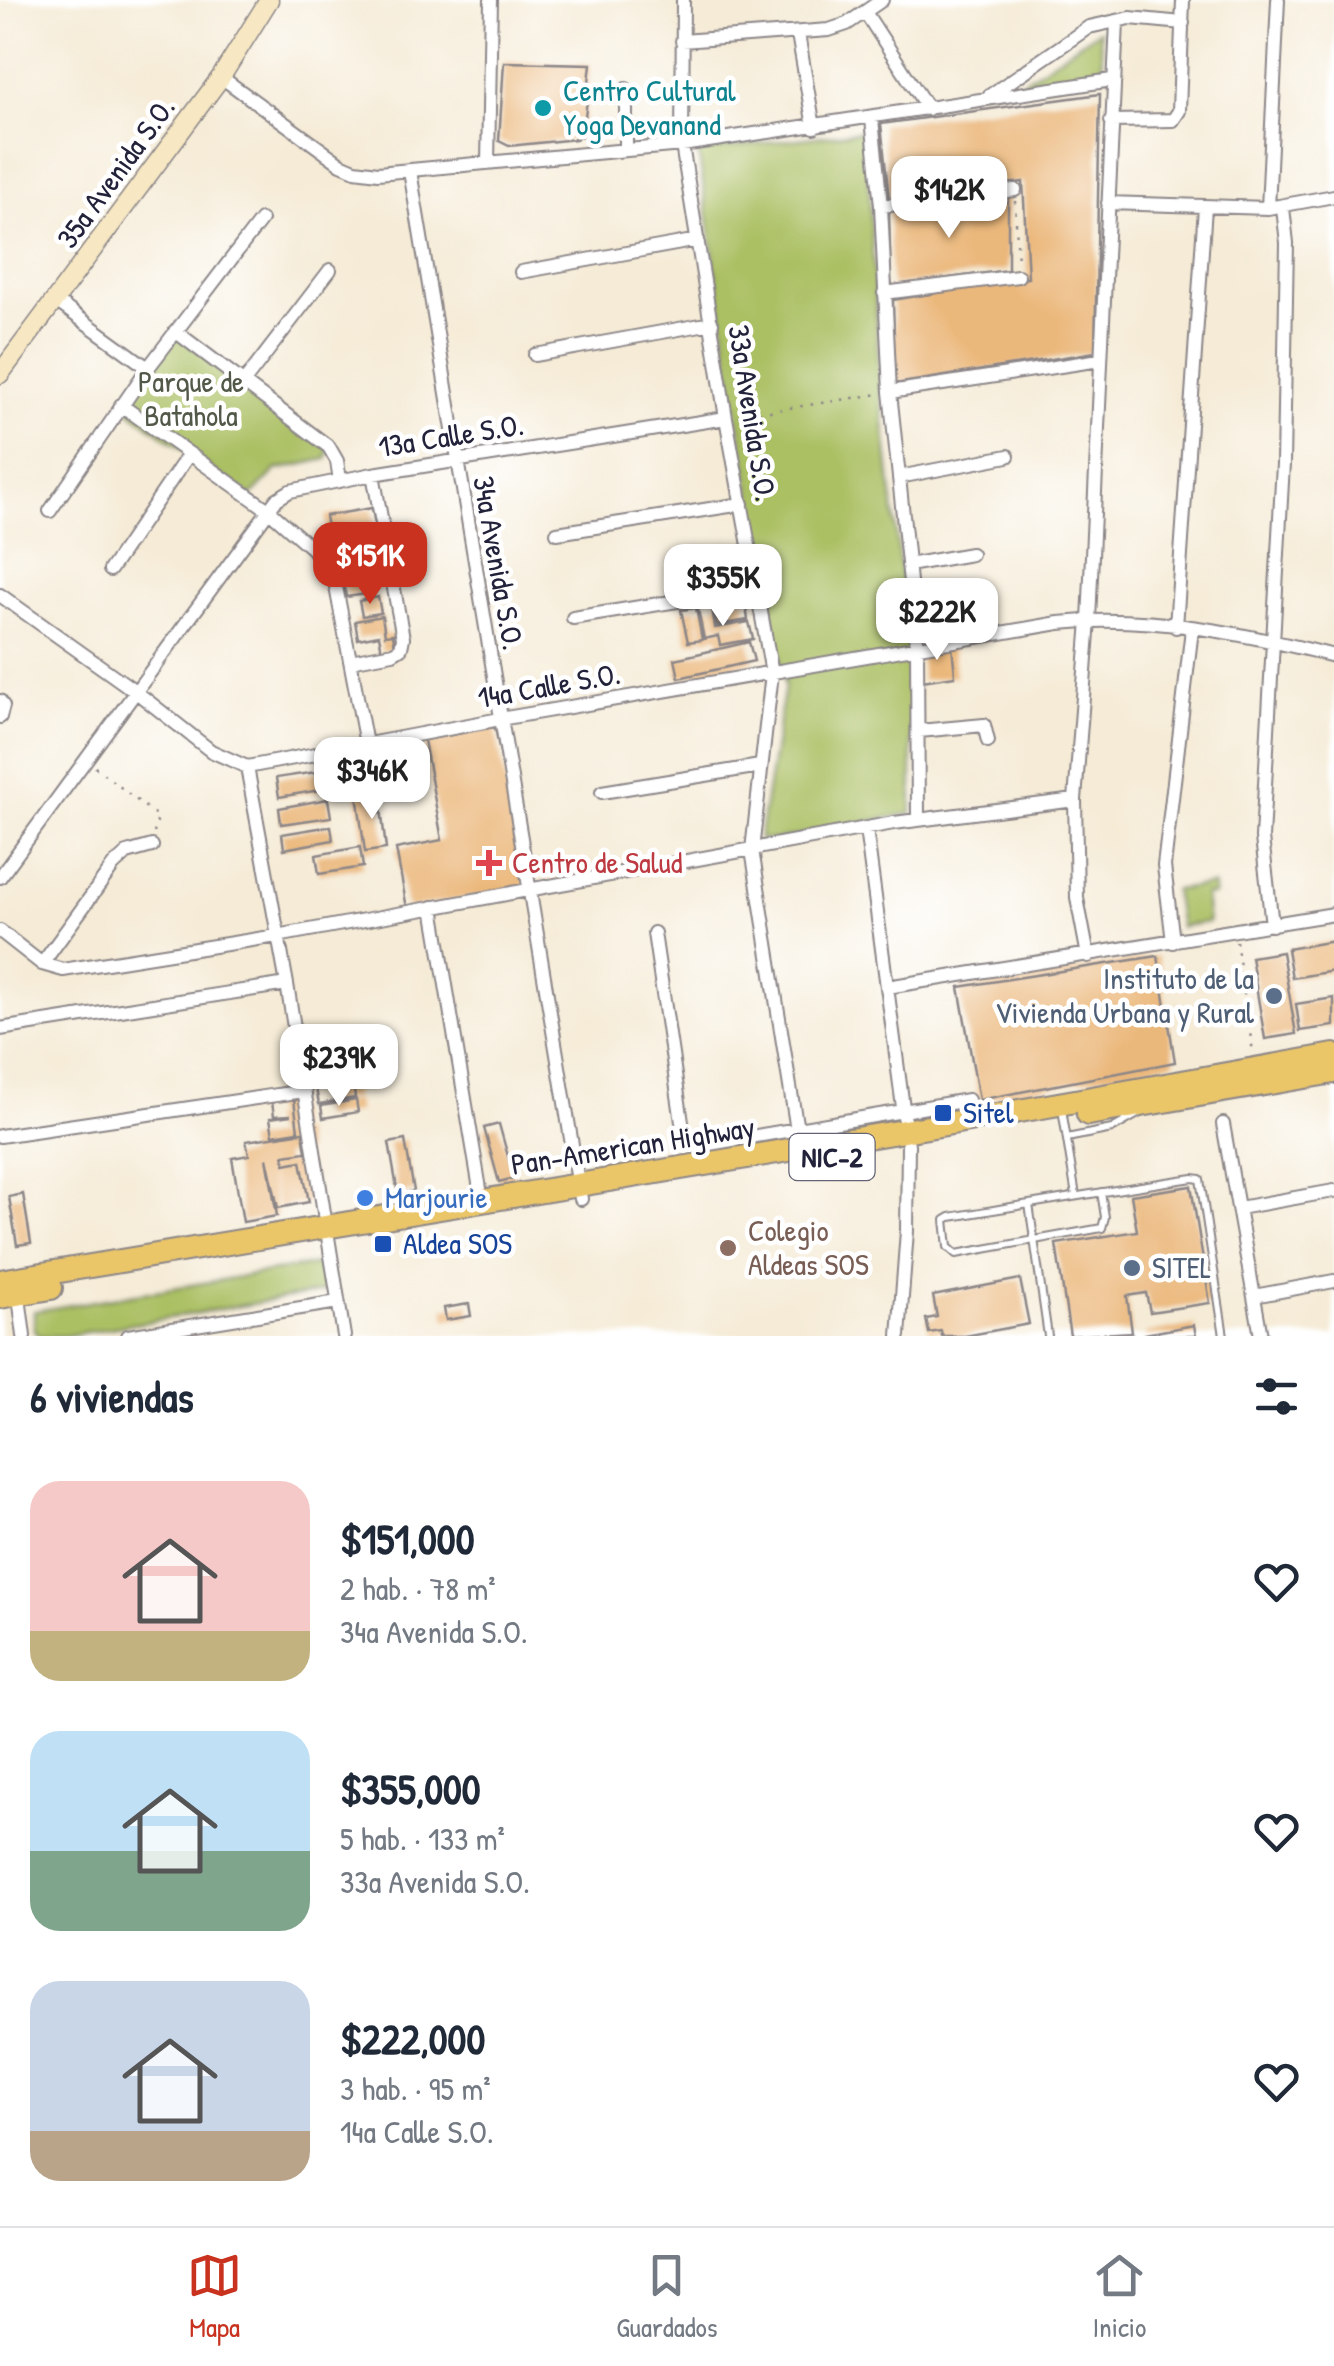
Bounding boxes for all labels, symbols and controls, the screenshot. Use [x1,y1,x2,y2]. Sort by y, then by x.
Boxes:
place label: Centro Cultural Yoga Devanand [563,70,736,144]
street label: 35a Avenida S.O. [47,89,183,256]
marker: Centro Cultural Yoga Devanand [532,97,554,119]
pin: $142K [879,156,1019,241]
text: $142K [913,167,985,210]
street label: 33a Avenida S.O. [719,322,787,504]
park label: Parque de Batahola [138,361,244,435]
street label: 13a Calle S.O. [375,404,526,466]
street label: 34a Avenida S.O. [464,473,534,653]
pin: $151K [300,522,440,607]
text: $151K [335,533,405,576]
pin: $355K [653,544,793,629]
text: $355K [686,555,760,598]
pin: $222K [867,578,1007,663]
text: $222K [898,589,976,632]
street label: 14a Calle S.O. [474,653,623,717]
pin: $346K [302,737,442,822]
text: $346K [336,748,408,791]
place label: Centro de Salud [512,842,683,882]
marker: Centro de Salud [476,850,502,876]
place label: Instituto de la Vivienda Urbana y Rural [995,958,1254,1032]
marker: Instituto de la Vivienda Urbana y Rural [1263,985,1285,1007]
pin: $239K [269,1024,409,1109]
text: $239K [302,1035,376,1078]
place label: Sitel [963,1092,1014,1132]
marker: Sitel [932,1102,954,1124]
street label: Pan-American Highway [508,1106,757,1184]
road number: NIC-2 [790,1134,874,1180]
place label: Marjourie [385,1177,488,1217]
marker: Marjourie [354,1187,376,1209]
place label: Colegio Aldeas SOS [748,1210,869,1284]
place label: Aldea SOS [403,1223,512,1263]
marker: Aldea SOS [372,1233,394,1255]
marker: Colegio Aldeas SOS [717,1237,739,1259]
place label: SITEL [1152,1247,1211,1287]
marker: SITEL [1121,1257,1143,1279]
text: 6 viviendas [30,1368,194,1425]
icon: filters [1249,1369,1304,1424]
text: $151,000 [340,1510,474,1567]
icon: home [110,1521,230,1641]
icon: heart [1249,1554,1304,1609]
text: 2 hab. · 78 m² [340,1567,496,1610]
text: 34a Avenida S.O. [340,1610,528,1653]
text: $355,000 [340,1760,481,1817]
icon: home [110,1771,230,1891]
icon: heart [1249,1804,1304,1859]
text: 5 hab. · 133 m² [340,1817,505,1860]
text: 33a Avenida S.O. [340,1860,530,1903]
text: $222,000 [340,2010,485,2067]
icon: home [110,2021,230,2141]
icon: heart [1249,2054,1304,2109]
text: 3 hab. · 95 m² [340,2067,491,2110]
text: 14a Calle S.O. [340,2110,494,2153]
tab: Mapa [187,2248,242,2346]
tab: Guardados [616,2248,718,2346]
tab: Inicio [1092,2248,1147,2346]

